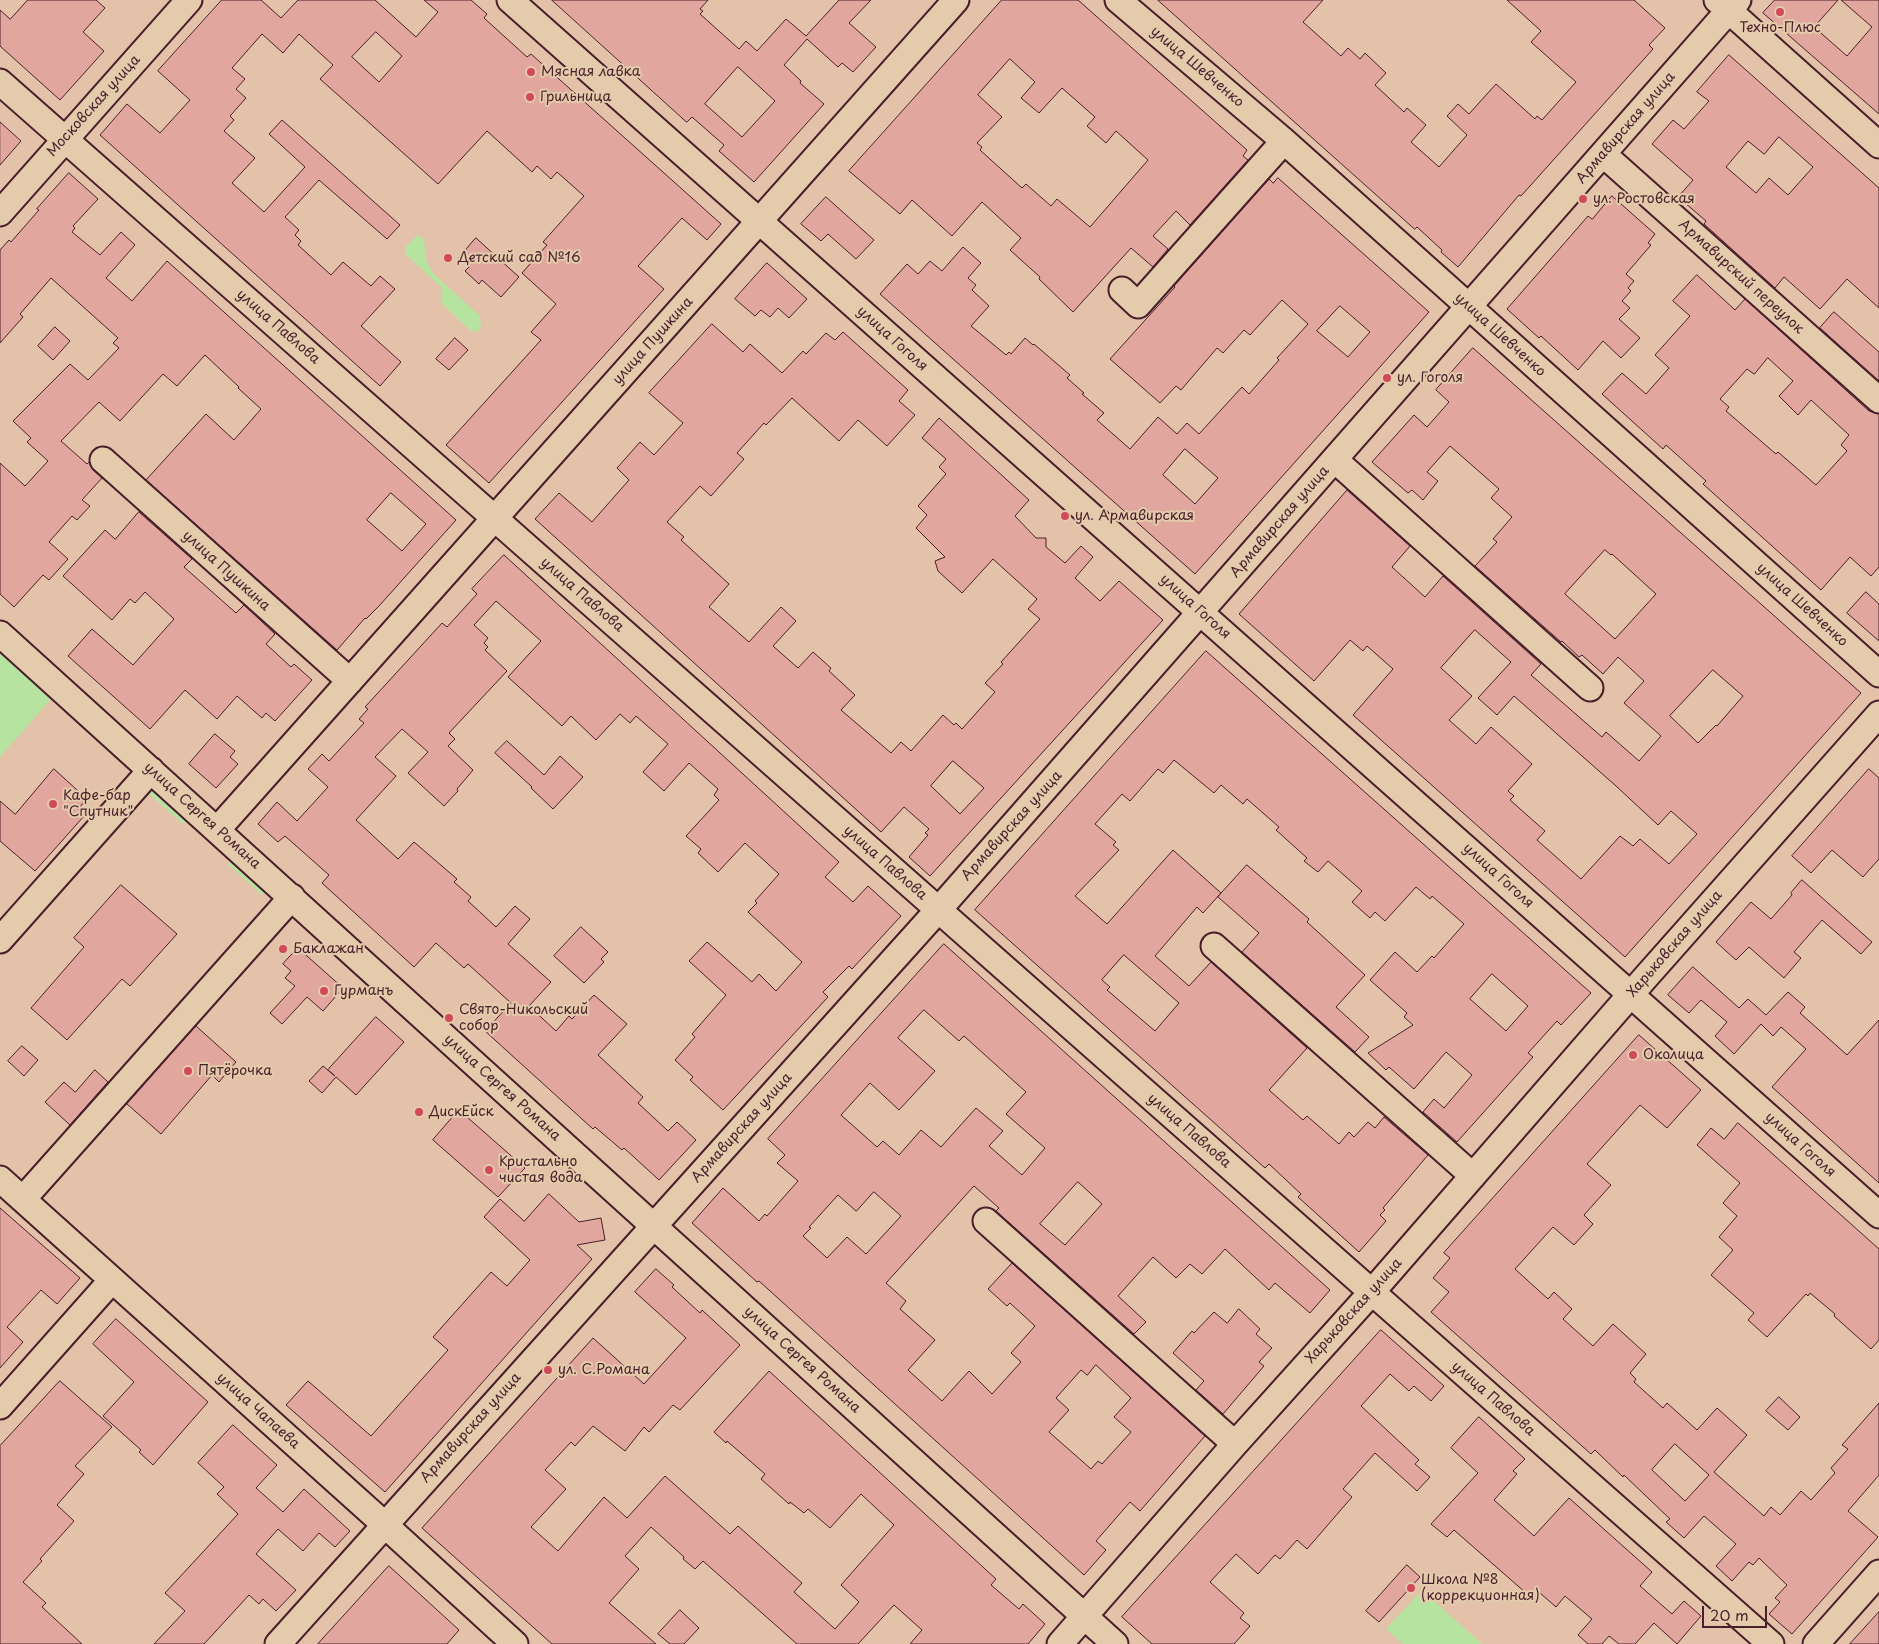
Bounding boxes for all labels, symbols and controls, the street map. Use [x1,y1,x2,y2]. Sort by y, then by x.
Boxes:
marker: Техно-Плюс [1774,6,1786,18]
place label: Техно-Плюс [1739,20,1821,36]
street label: улица Шевченко [1147,23,1247,111]
street label: Московская улица [44,52,144,160]
place label: Мясная лавка [541,64,640,80]
marker: Мясная лавка [525,66,537,78]
street label: Армавирская улица [1573,69,1679,187]
place label: Грильница [540,89,611,105]
marker: Грильница [524,91,536,103]
place label: ул. Ростовская [1593,191,1695,207]
marker: ул. Ростовская [1577,193,1589,205]
street label: Армавирский переулок [1675,216,1807,338]
place label: Детский сад №16 [458,250,581,266]
marker: Детский сад №16 [442,252,454,264]
street label: улица Павлова [233,286,323,368]
street label: улица Шевченко [1451,290,1549,380]
street label: улица Пушкина [609,294,697,388]
street label: улица Гоголя [853,303,931,375]
place label: ул. Гоголя [1397,370,1463,386]
marker: ул. Гоголя [1381,372,1393,384]
street label: Армавирская улица [1227,463,1333,581]
place label: ул. Армавирская [1075,508,1194,524]
marker: ул. Армавирская [1059,510,1071,522]
street label: улица Пушкина [179,527,273,615]
street label: улица Павлова [537,554,627,636]
street label: улица Шевченко [1753,560,1851,650]
street label: улица Гоголя [1156,571,1234,643]
street label: улица Сергея Романа [140,759,264,873]
street label: Армавирская улица [958,768,1066,884]
place label: Кафе-бар "Спутник" [63,788,133,820]
marker: Кафе-бар "Спутник" [47,798,59,810]
street label: улица Павлова [840,822,930,904]
street label: улица Гоголя [1459,840,1537,912]
street label: Харьковская улица [1624,887,1726,1001]
place label: Баклажан [293,941,364,957]
marker: Баклажан [277,943,289,955]
place label: Гурманъ [334,983,393,999]
marker: Гурманъ [318,985,330,997]
place label: Свято-Никольский собор [459,1002,588,1034]
marker: Свято-Никольский собор [443,1012,455,1024]
street label: улица Сергея Романа [440,1031,564,1145]
place label: Околица [1643,1047,1704,1063]
marker: Околица [1627,1049,1639,1061]
place label: Пятёрочка [198,1063,272,1079]
marker: Пятёрочка [182,1065,194,1077]
street label: Армавирская улица [688,1070,796,1186]
street label: улица Павлова [1144,1090,1234,1172]
place label: ДискЕйск [429,1104,494,1120]
marker: ДискЕйск [413,1106,425,1118]
street label: улица Гоголя [1761,1109,1839,1181]
place label: Кристально чистая вода [499,1154,583,1186]
marker: Кристально чистая вода [483,1164,495,1176]
street label: Харьковская улица [1302,1255,1406,1367]
street label: улица Сергея Романа [740,1303,864,1417]
street label: улица Павлова [1448,1358,1538,1440]
place label: ул. С.Романа [558,1362,650,1378]
marker: ул. С.Романа [542,1364,554,1376]
street label: улица Чапаева [213,1369,303,1453]
street label: Армавирская улица [417,1370,525,1486]
place label: Школа №8 (коррекционная) [1421,1572,1540,1604]
marker: Школа №8 (коррекционная) [1405,1582,1417,1594]
scale bar [1704,1596,1769,1628]
text: 20 m [1710,1603,1749,1626]

